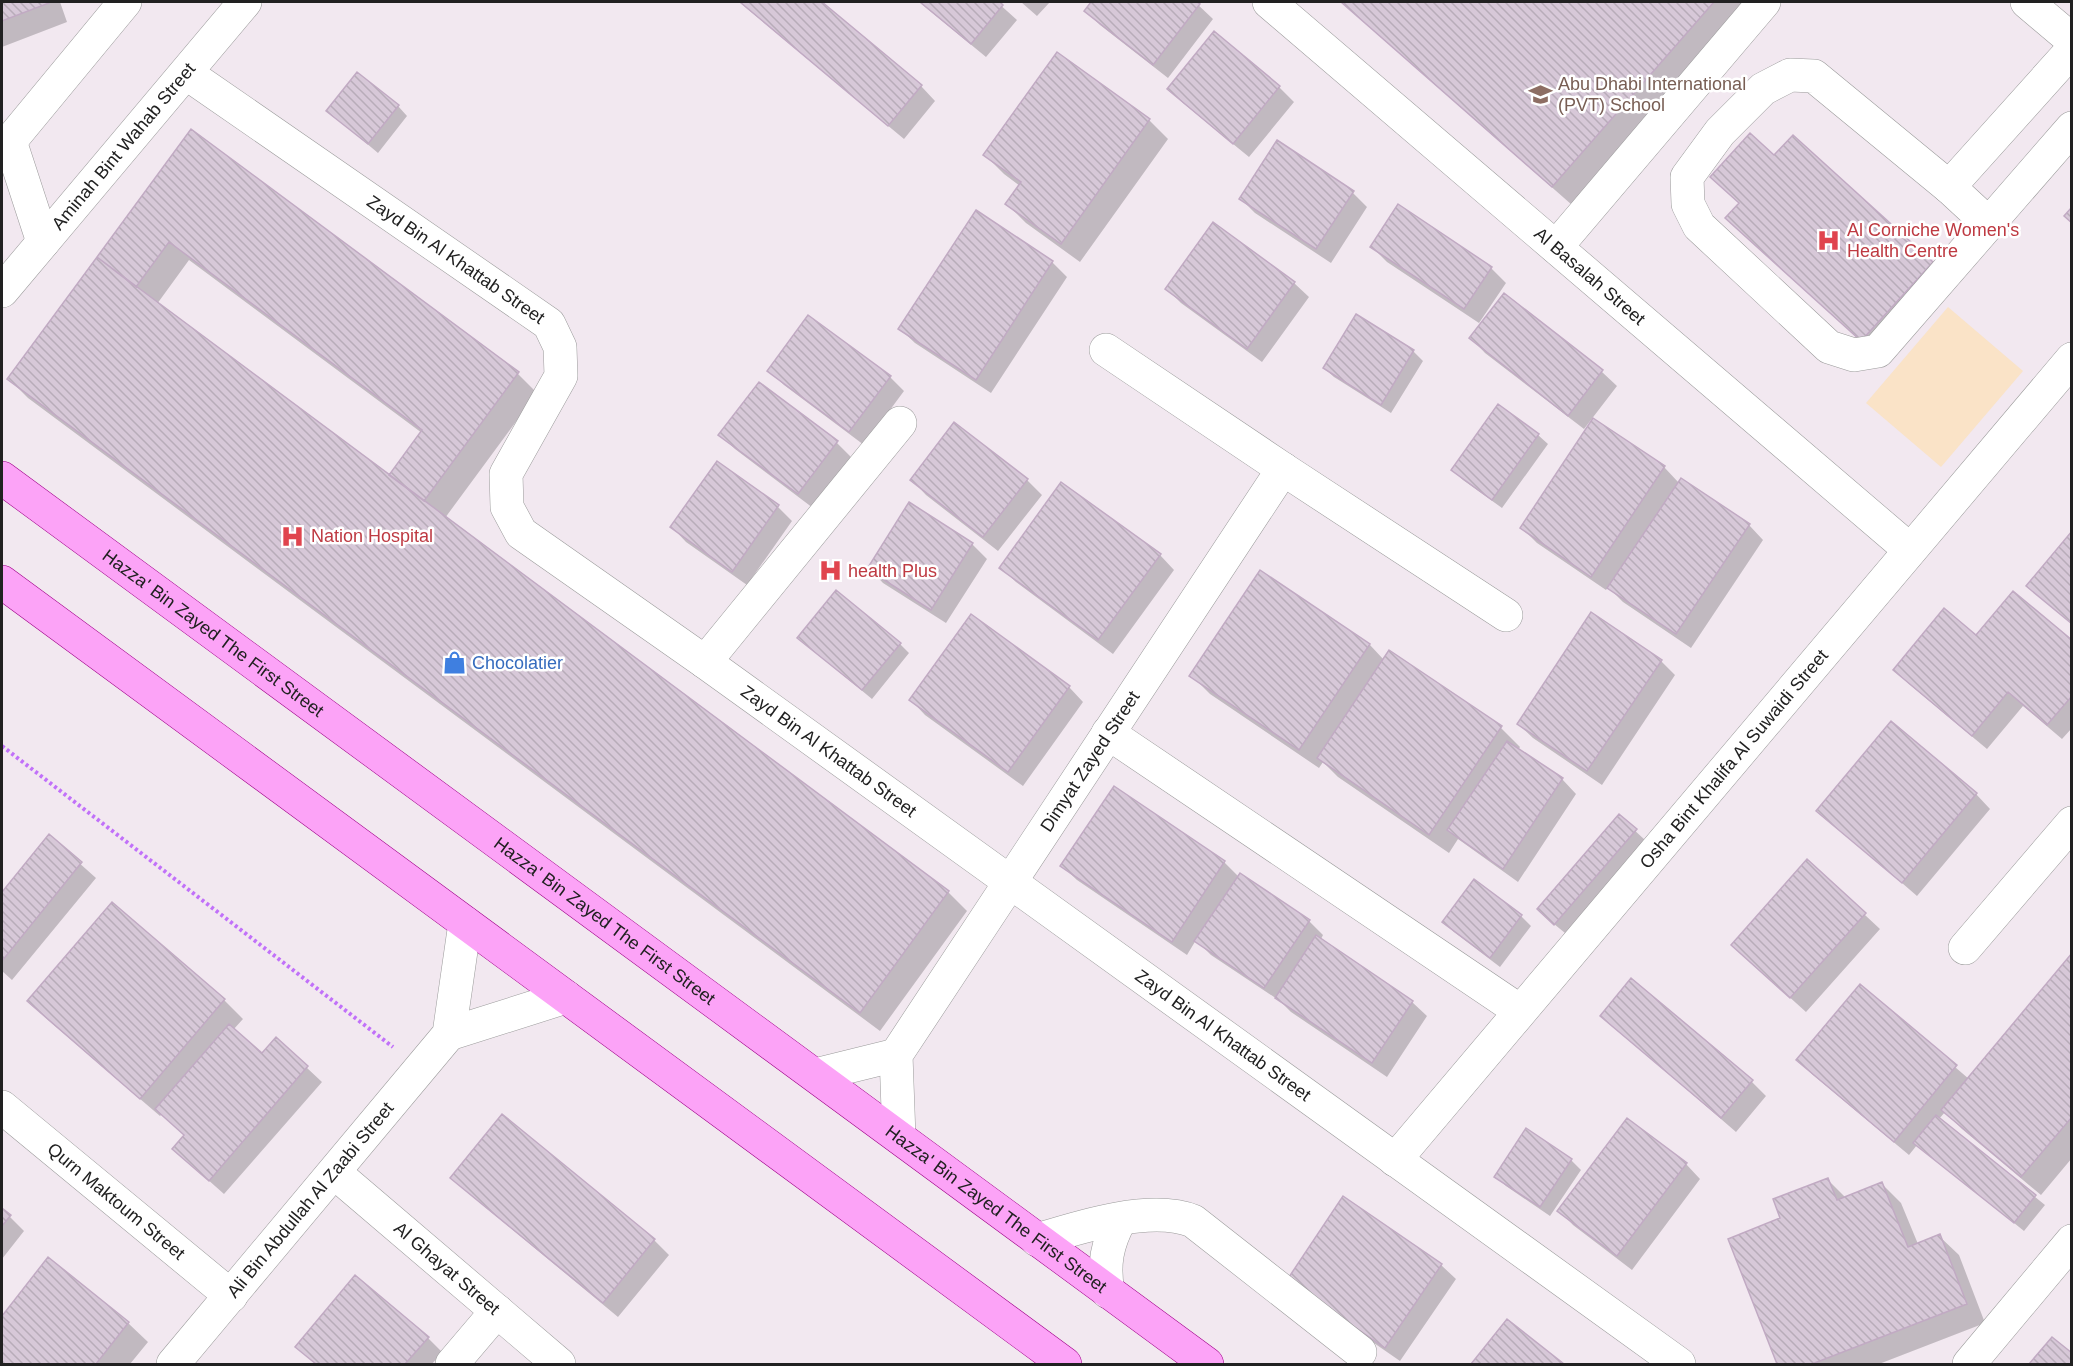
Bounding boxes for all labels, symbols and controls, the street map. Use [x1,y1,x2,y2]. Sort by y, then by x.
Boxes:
street label: Aminah Bint Wahab Street [48,59,199,234]
place label: Abu Dhabi International (PVT) School [1558,74,1746,115]
school or university icon: Abu Dhabi International (PVT) School [1527,81,1553,107]
street label: Zayd Bin Al Khattab Street [363,191,548,328]
place label: Al Corniche Women's Health Centre [1847,220,2019,261]
street label: Al Basalah Street [1530,223,1649,329]
hospital icon: Al Corniche Women's Health Centre [1816,227,1842,253]
hospital icon: Nation Hospital [280,523,306,549]
place label: Nation Hospital [311,526,433,546]
street label: Hazza' Bin Zayed The First Street [99,545,328,721]
hospital icon: health Plus [817,558,843,584]
place label: health Plus [848,561,937,581]
street label: Osha Bint Khalifa Al Suwaidi Street [1636,645,1832,873]
shop icon: Chocolatier [441,650,467,676]
place label: Chocolatier [472,653,563,673]
street label: Zayd Bin Al Khattab Street [737,681,920,821]
street label: Dimyat Zayed Street [1036,687,1144,835]
street label: Hazza' Bin Zayed The First Street [490,833,719,1009]
street label: Zayd Bin Al Khattab Street [1131,965,1315,1105]
street label: Ali Bin Abdullah Al Zaabi Street [223,1098,398,1302]
street label: Hazza' Bin Zayed The First Street [882,1121,1111,1297]
street label: Qurn Maktoum Street [43,1139,189,1264]
street label: Al Ghayat Street [390,1218,504,1319]

